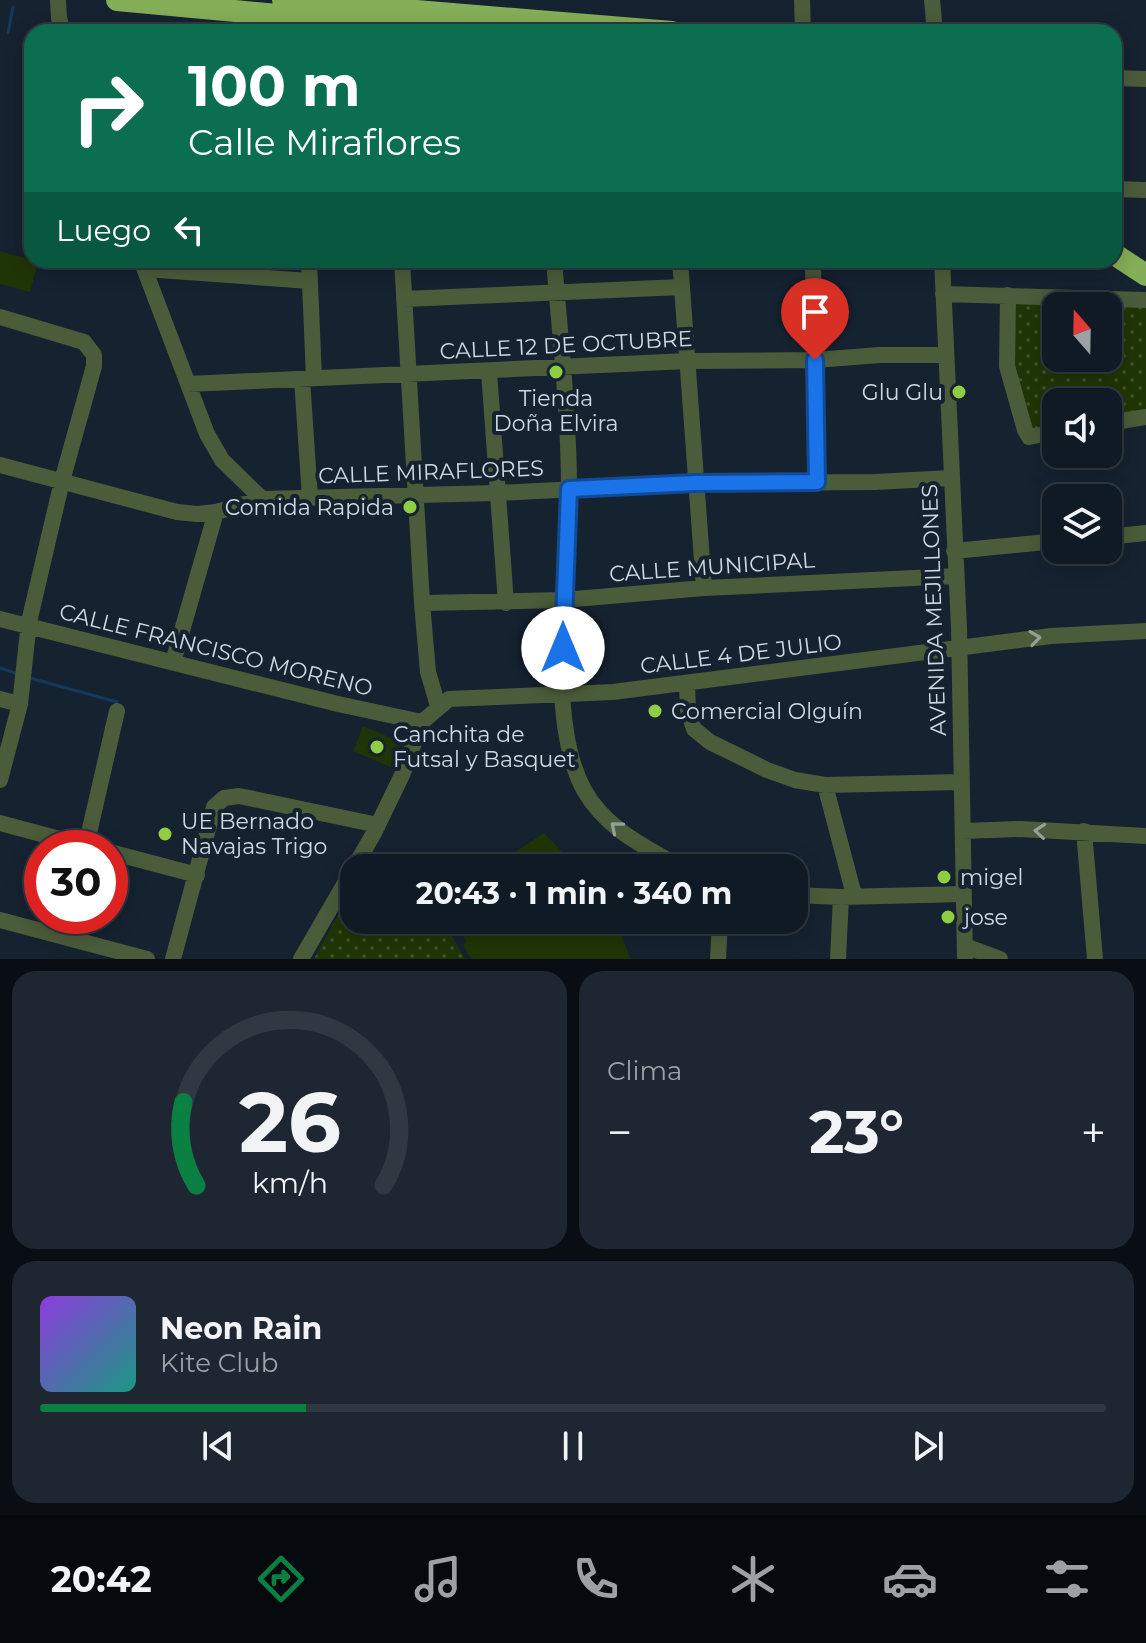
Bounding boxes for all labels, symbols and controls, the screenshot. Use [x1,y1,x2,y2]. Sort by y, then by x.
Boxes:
text: 100 m [188,52,361,120]
icon: right [56,56,160,160]
text: Calle Miraflores [188,120,461,164]
icon: left [167,208,211,252]
text: Luego [56,212,151,249]
pin [781,278,849,360]
icon: arrive [793,290,837,334]
north arrow [1042,292,1122,372]
map controls [1042,292,1122,564]
street label: CALLE 12 DE OCTUBRE [439,325,693,365]
marker: Tienda Doña Elvira [547,363,565,381]
place label: Glu Glu [862,379,943,406]
marker: Glu Glu [950,383,968,401]
place label: Tienda Doña Elvira [494,385,618,437]
button: sound [1042,388,1122,468]
street label: CALLE MIRAFLORES [318,455,544,489]
street label: AVENIDA MEJILLONES [916,483,952,737]
button: layers [1042,484,1122,564]
place label: Comida Rapida [225,494,394,521]
marker: Comida Rapida [401,498,419,516]
street label: CALLE MUNICIPAL [608,546,816,588]
street label: CALLE FRANCISCO MORENO [56,598,376,702]
position arrow [521,606,605,690]
street label: CALLE 4 DE JULIO [639,628,843,680]
one-way arrow [1028,630,1042,647]
place label: Comercial Olguín [671,698,863,725]
marker: Comercial Olguín [646,702,664,720]
place label: Canchita de Futsal y Basquet [393,721,576,773]
marker: Canchita de Futsal y Basquet [368,738,386,756]
place label: UE Bernado Navajas Trigo [181,808,327,860]
one-way arrow [611,822,625,837]
one-way arrow [1034,823,1047,840]
marker: UE Bernado Navajas Trigo [156,825,174,843]
speed limit sign: 30 [24,830,128,934]
place label: migel [960,864,1024,891]
marker: migel [935,868,953,886]
text: 20:43 · 1 min · 340 m [416,875,732,912]
place label: jose [962,904,1008,931]
marker: jose [939,908,957,926]
text: Clima [607,1055,682,1087]
text: 26 [238,1071,341,1173]
text: 23° [809,1095,904,1168]
text: − [607,1105,632,1159]
text: + [1081,1105,1106,1159]
text: km/h [251,1165,328,1200]
text: Neon Rain [160,1310,322,1347]
text: Kite Club [160,1347,278,1379]
icon: previous [196,1424,240,1468]
icon: pause [551,1424,595,1468]
icon: next [906,1424,950,1468]
icon: directions [253,1551,309,1607]
icon: music [410,1551,466,1607]
icon: phone [568,1551,624,1607]
icon: climate [725,1551,781,1607]
icon: car [882,1551,938,1607]
icon: filters [1039,1551,1095,1607]
text: 20:42 [51,1557,152,1601]

